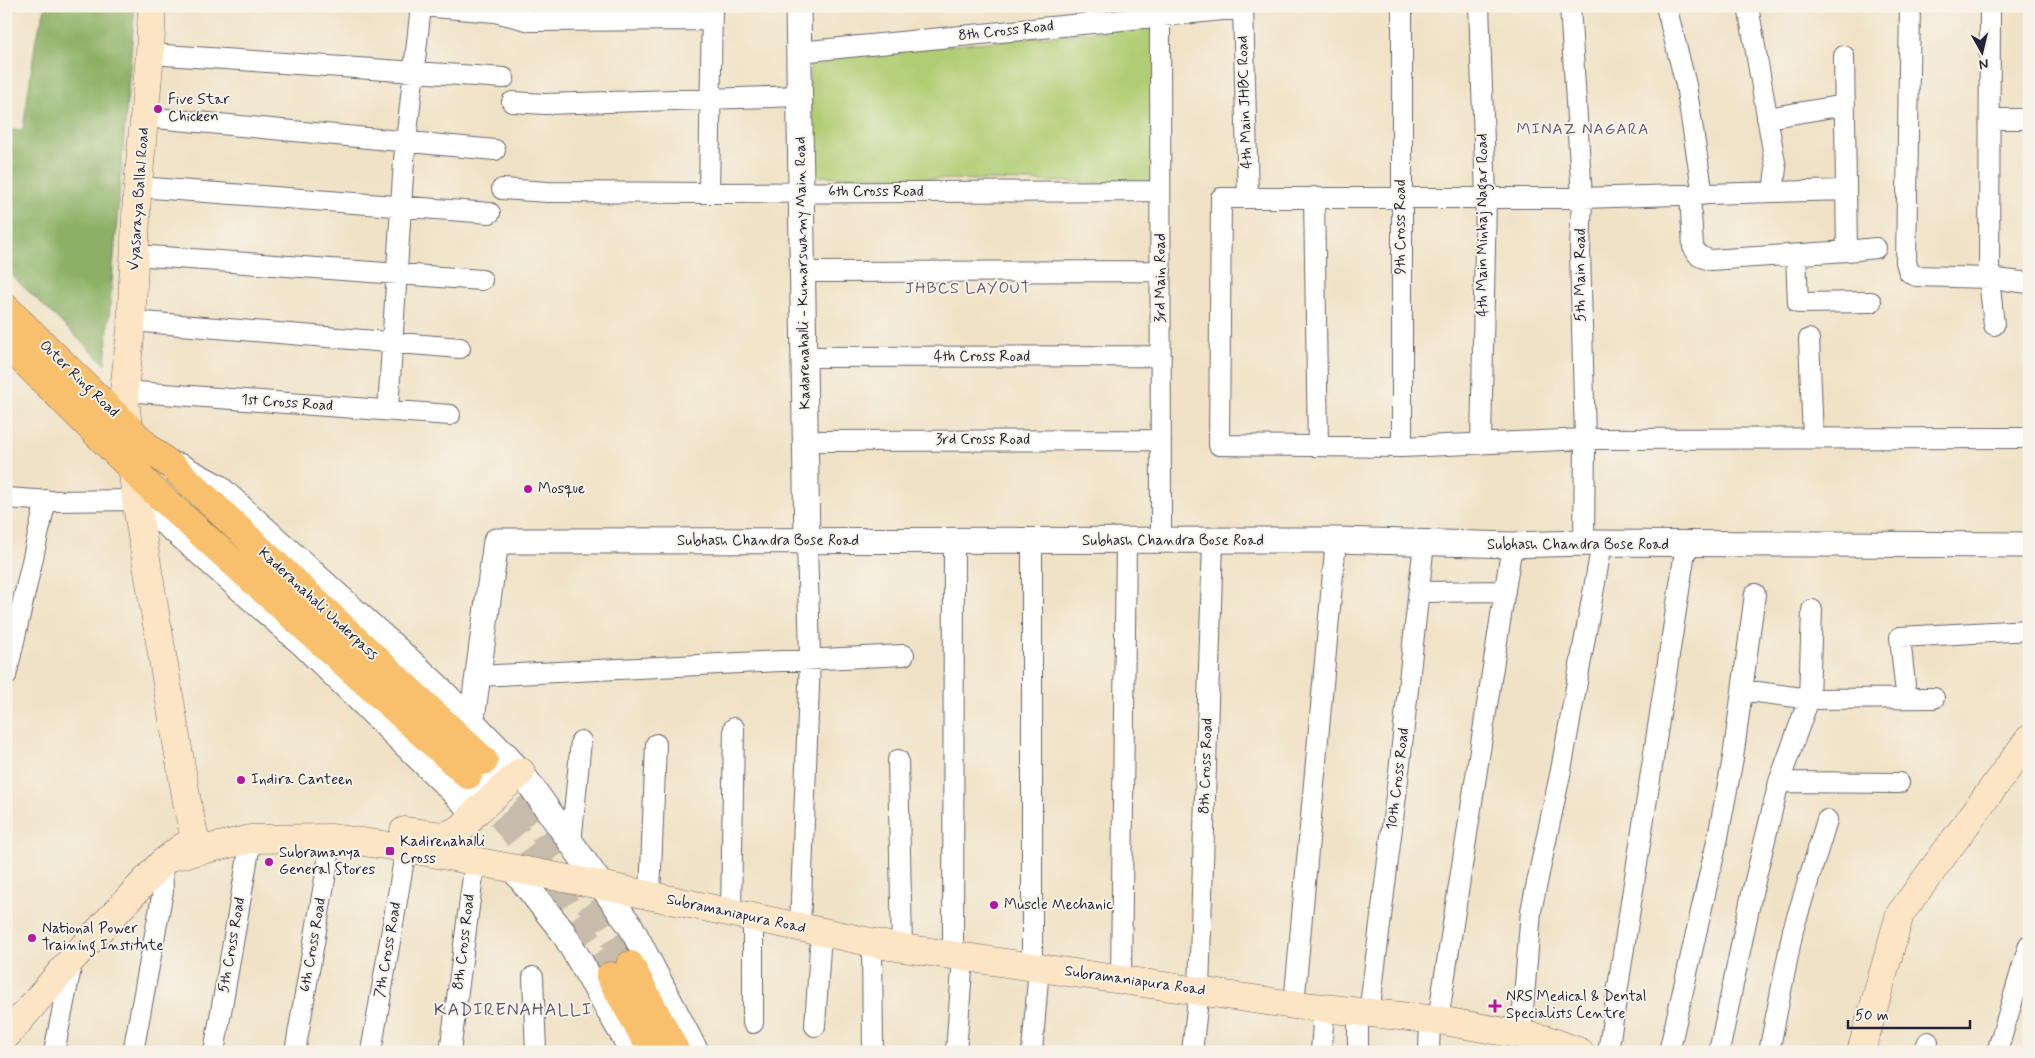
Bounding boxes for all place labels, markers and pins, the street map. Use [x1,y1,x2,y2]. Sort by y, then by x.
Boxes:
place label: Five Star Chicken [168,90,230,127]
marker: Five Star Chicken [152,103,164,115]
place label: Mosque [538,479,585,499]
marker: Mosque [522,483,534,495]
place label: Indira Canteen [251,770,353,790]
marker: Indira Canteen [235,774,247,786]
place label: Kadirenahalli Cross [400,832,485,869]
place label: Subramanya General Stores [279,843,376,880]
marker: Kadirenahalli Cross [384,845,396,857]
marker: Subramanya General Stores [263,856,275,868]
place label: Muscle Mechanic [1004,895,1113,915]
marker: Muscle Mechanic [988,899,1000,911]
place label: National Power Training Institute [42,919,164,957]
marker: National Power Training Institute [26,932,38,944]
place label: NRS Medical & Dental Specialists Centre [1506,987,1647,1024]
marker: NRS Medical & Dental Specialists Centre [1488,999,1502,1013]

